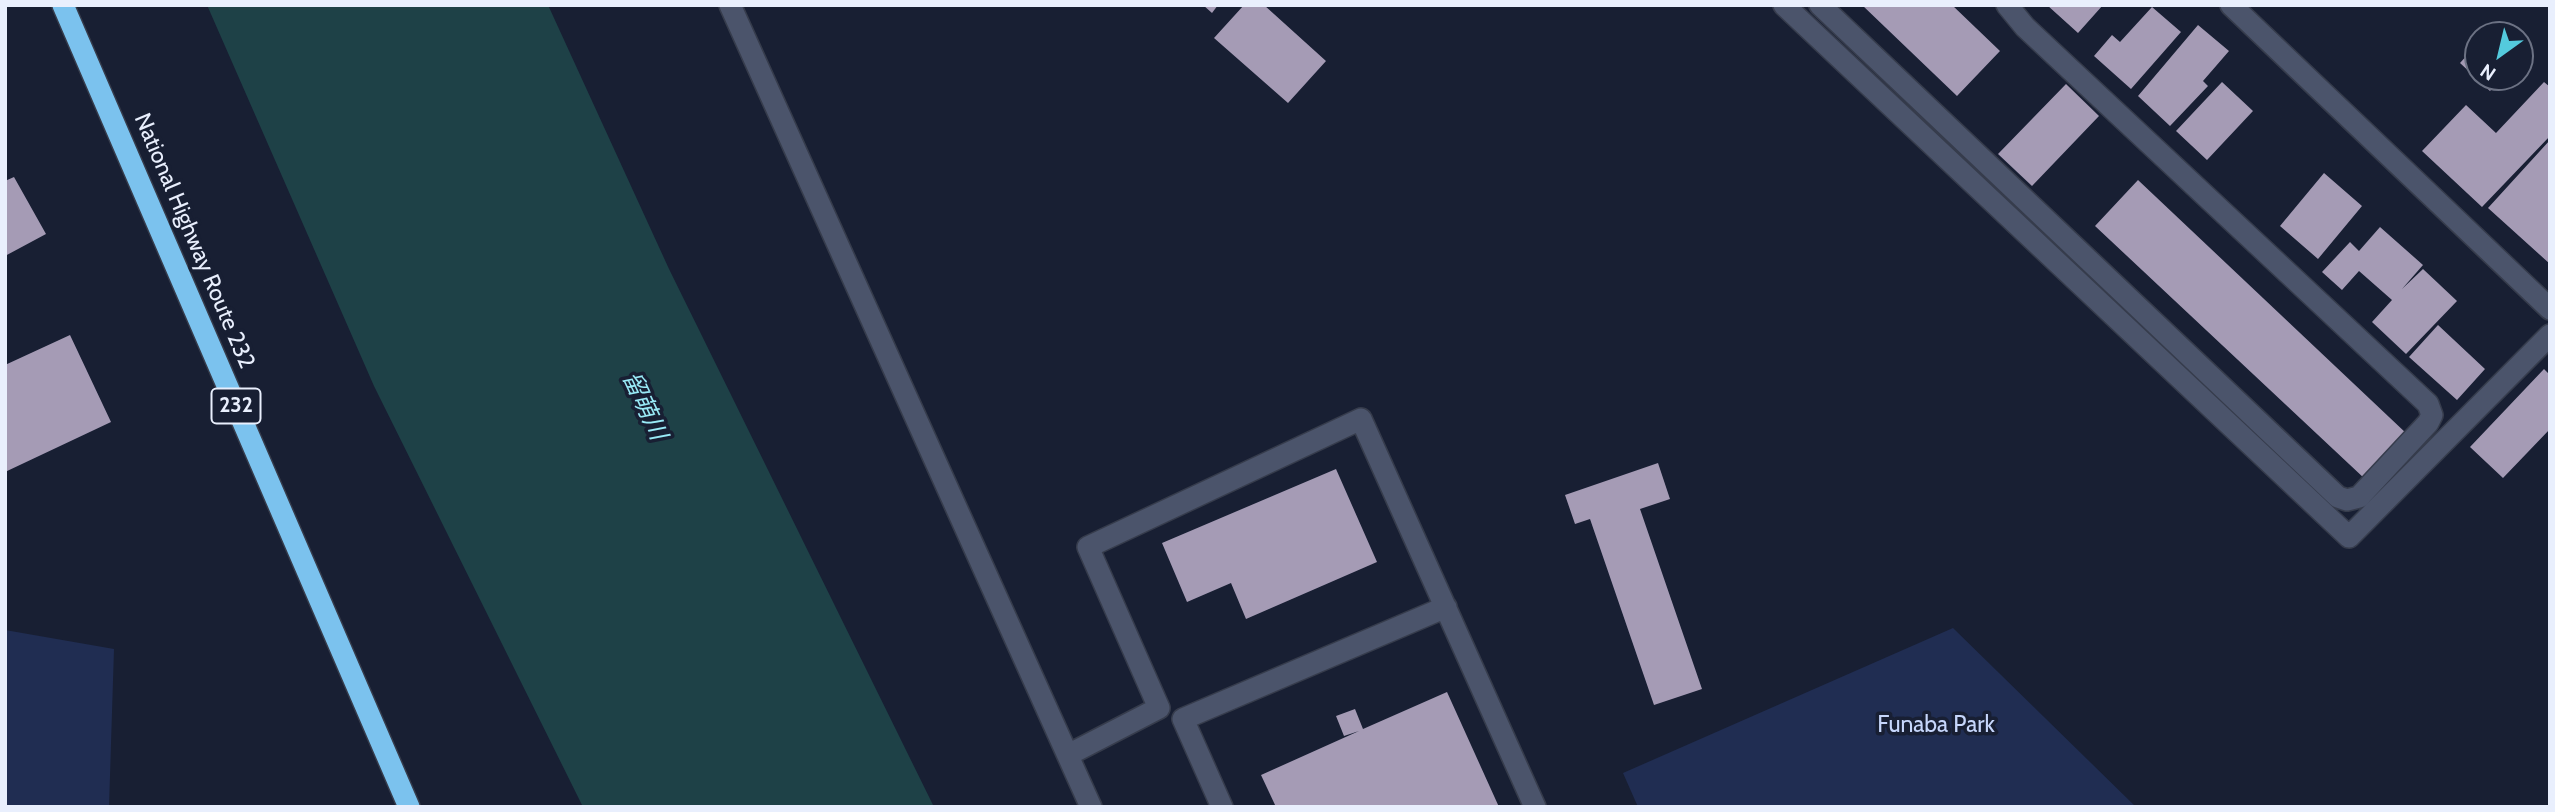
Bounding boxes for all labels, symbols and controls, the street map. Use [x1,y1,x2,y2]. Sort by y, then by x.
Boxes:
north arrow [2464,21,2534,91]
text: N [2476,59,2500,85]
street label: National Highway Route 232 [128,109,260,373]
water label: 留萌川 [616,367,672,445]
road number: 232 [212,388,260,424]
park label: Funaba Park [1877,711,1995,739]

